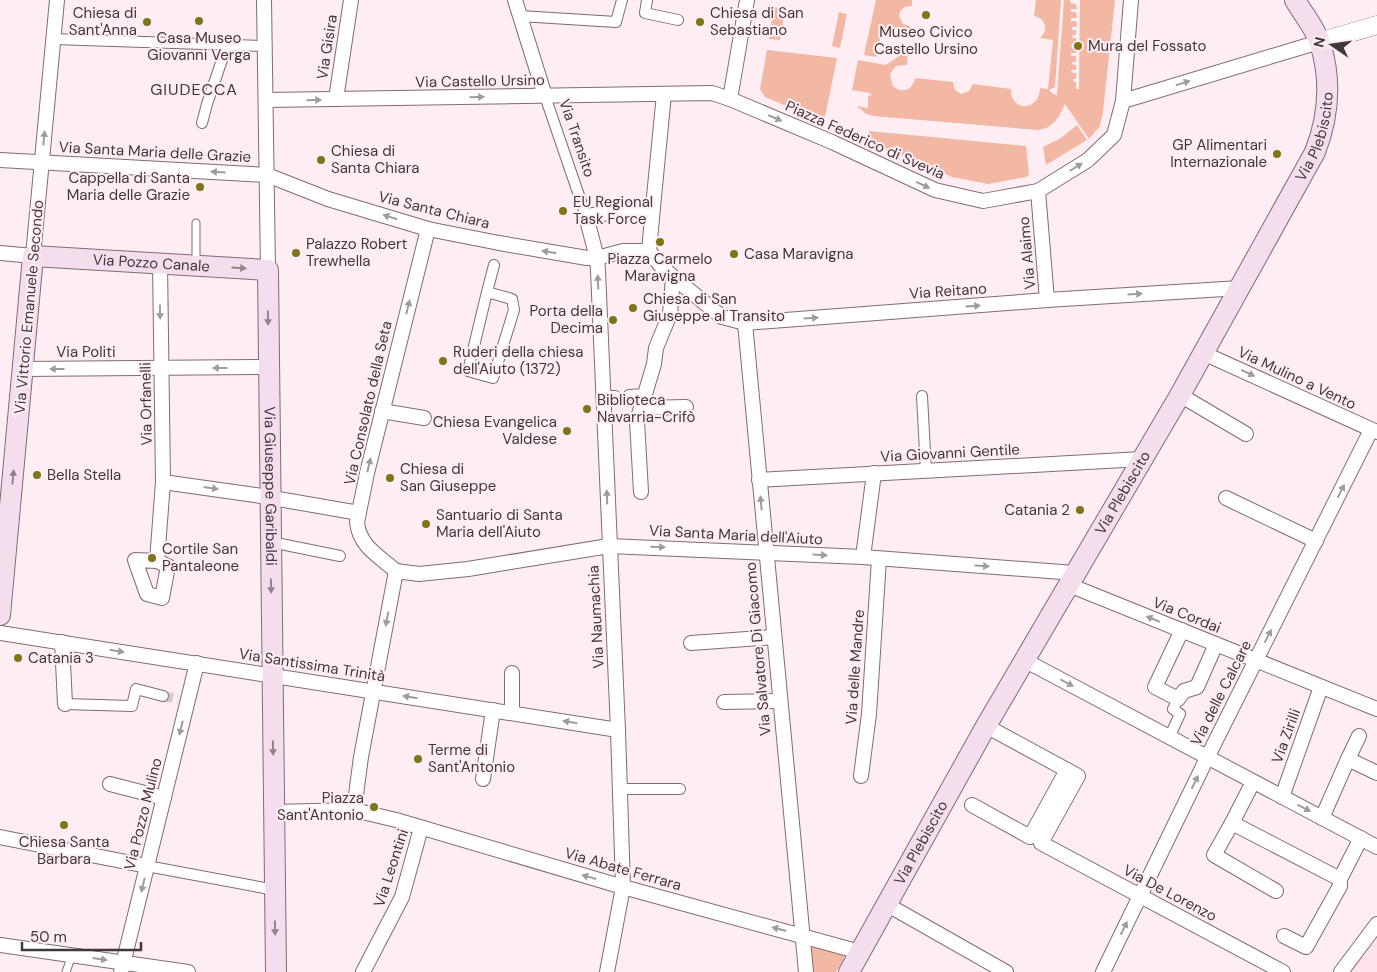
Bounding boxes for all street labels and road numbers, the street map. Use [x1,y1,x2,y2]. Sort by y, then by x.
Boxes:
street label: Via Gisira [312,13,342,81]
street label: Via Castello Ursino [415,70,545,92]
street label: Via Plebiscito [1291,91,1338,185]
street label: Via Transito [554,96,600,180]
street label: Piazza Federico di Svevia [782,96,948,184]
street label: Via Santa Maria delle Grazie [58,137,252,167]
street label: Via Santa Chiara [376,186,492,234]
street label: Via Vittorio Emanuele Secondo [10,199,48,415]
street label: Via Alaimo [1014,216,1040,290]
street label: Via Pozzo Canale [92,250,210,277]
street label: Via Reitano [908,278,988,304]
street label: Via Consolato della Seta [339,319,397,487]
street label: Via Politi [56,342,116,362]
street label: Via Mulino a Vento [1235,342,1359,414]
street label: Via Orfanelli [135,362,157,446]
street label: Via Giuseppe Garibaldi [260,406,281,566]
street label: Via Giovanni Gentile [880,439,1020,467]
street label: Via Plebiscito [1090,447,1155,538]
street label: Via Santa Maria dell'Aiuto [649,520,824,550]
street label: Via Salvatore Di Giacomo [740,561,776,737]
street label: Via Naumachia [583,565,609,669]
street label: Via Cordai [1150,592,1224,638]
street label: Via delle Mandre [841,609,869,725]
street label: Via delle Calcare [1186,637,1256,749]
street label: Via Santissima Trinità [237,644,387,686]
street label: Via Zirilli [1267,706,1305,766]
street label: Via Pozzo Mulino [119,756,167,872]
street label: Via Plebiscito [889,797,953,889]
street label: Via Leontini [369,826,413,910]
street label: Via Abate Ferrara [562,843,684,895]
street label: Via De Lorenzo [1120,860,1220,926]

